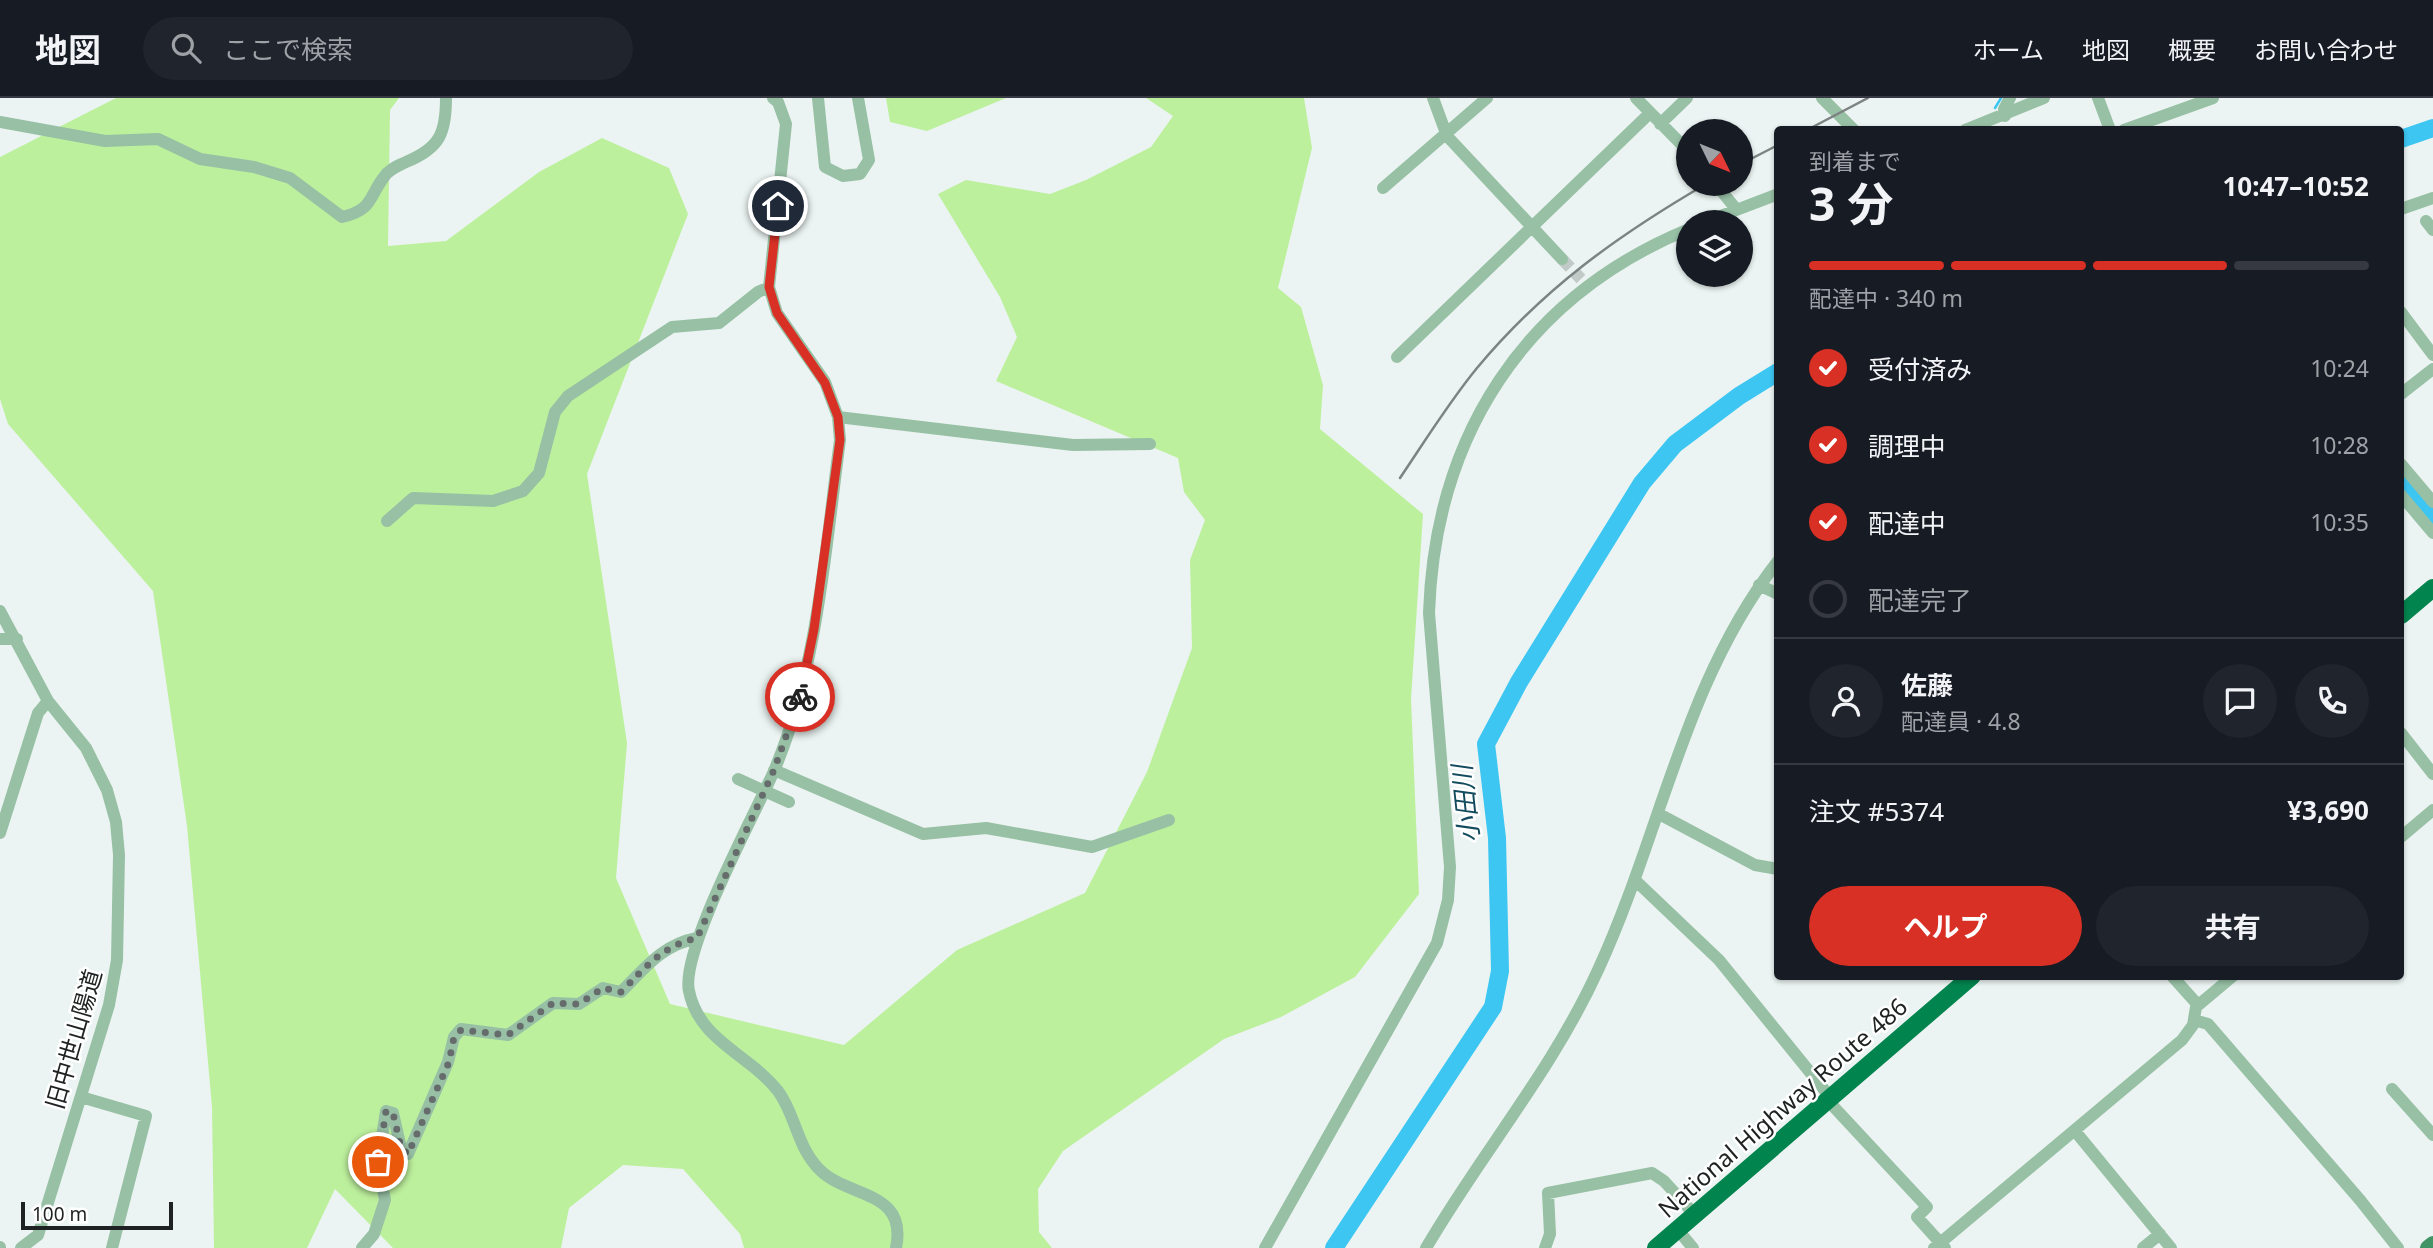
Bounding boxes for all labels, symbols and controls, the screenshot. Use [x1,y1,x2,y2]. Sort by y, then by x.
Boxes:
search box [143,17,633,80]
text: 地図 [35,27,101,72]
icon: search [167,29,205,67]
text: ここで検索 [223,31,353,67]
text: ホーム [1973,33,2044,66]
text: 地図 [2082,33,2130,66]
text: 概要 [2168,33,2216,66]
text: お問い合わせ [2254,33,2398,66]
north arrow [1676,119,1754,196]
map controls [1676,119,1753,287]
text: 到着まで [1809,145,1901,177]
text: 10:47–10:52 [2222,168,2369,204]
text: 3 分 [1809,172,1893,234]
pin [748,176,808,236]
icon: home [759,187,797,225]
button: layers [1676,210,1753,287]
text: 配達中 · 340 m [1809,282,1963,314]
icon: check [1809,349,1847,387]
text: 受付済み [1868,351,1972,387]
text: 10:24 [2310,352,2369,384]
icon: check [1809,426,1847,464]
text: 調理中 [1868,428,1946,464]
text: 10:28 [2310,429,2369,461]
icon: check [1809,503,1847,541]
text: 配達中 [1868,505,1946,541]
text: 10:35 [2310,506,2369,538]
text: 配達完了 [1868,582,1972,618]
courier [765,662,835,732]
button: person [1809,664,1883,738]
button: chat [2203,664,2277,738]
button: phone [2295,664,2369,738]
text: 佐藤 [1901,667,1953,703]
icon: bike [781,678,819,716]
text: 配達員 · 4.8 [1901,705,2021,737]
water label: 小田川 [1443,760,1487,845]
text: ¥3,690 [2287,792,2369,828]
text: 注文 #5374 [1809,793,1944,829]
button: ヘルプ [1809,886,2082,966]
button: 共有 [2096,886,2369,966]
street label: 旧中世山陽道 [37,965,109,1113]
street label: National Highway Route 486 [1650,990,1914,1224]
pin [348,1132,408,1192]
icon: bag [359,1143,397,1181]
scale bar [21,1199,173,1231]
text: 100 m [32,1201,87,1227]

